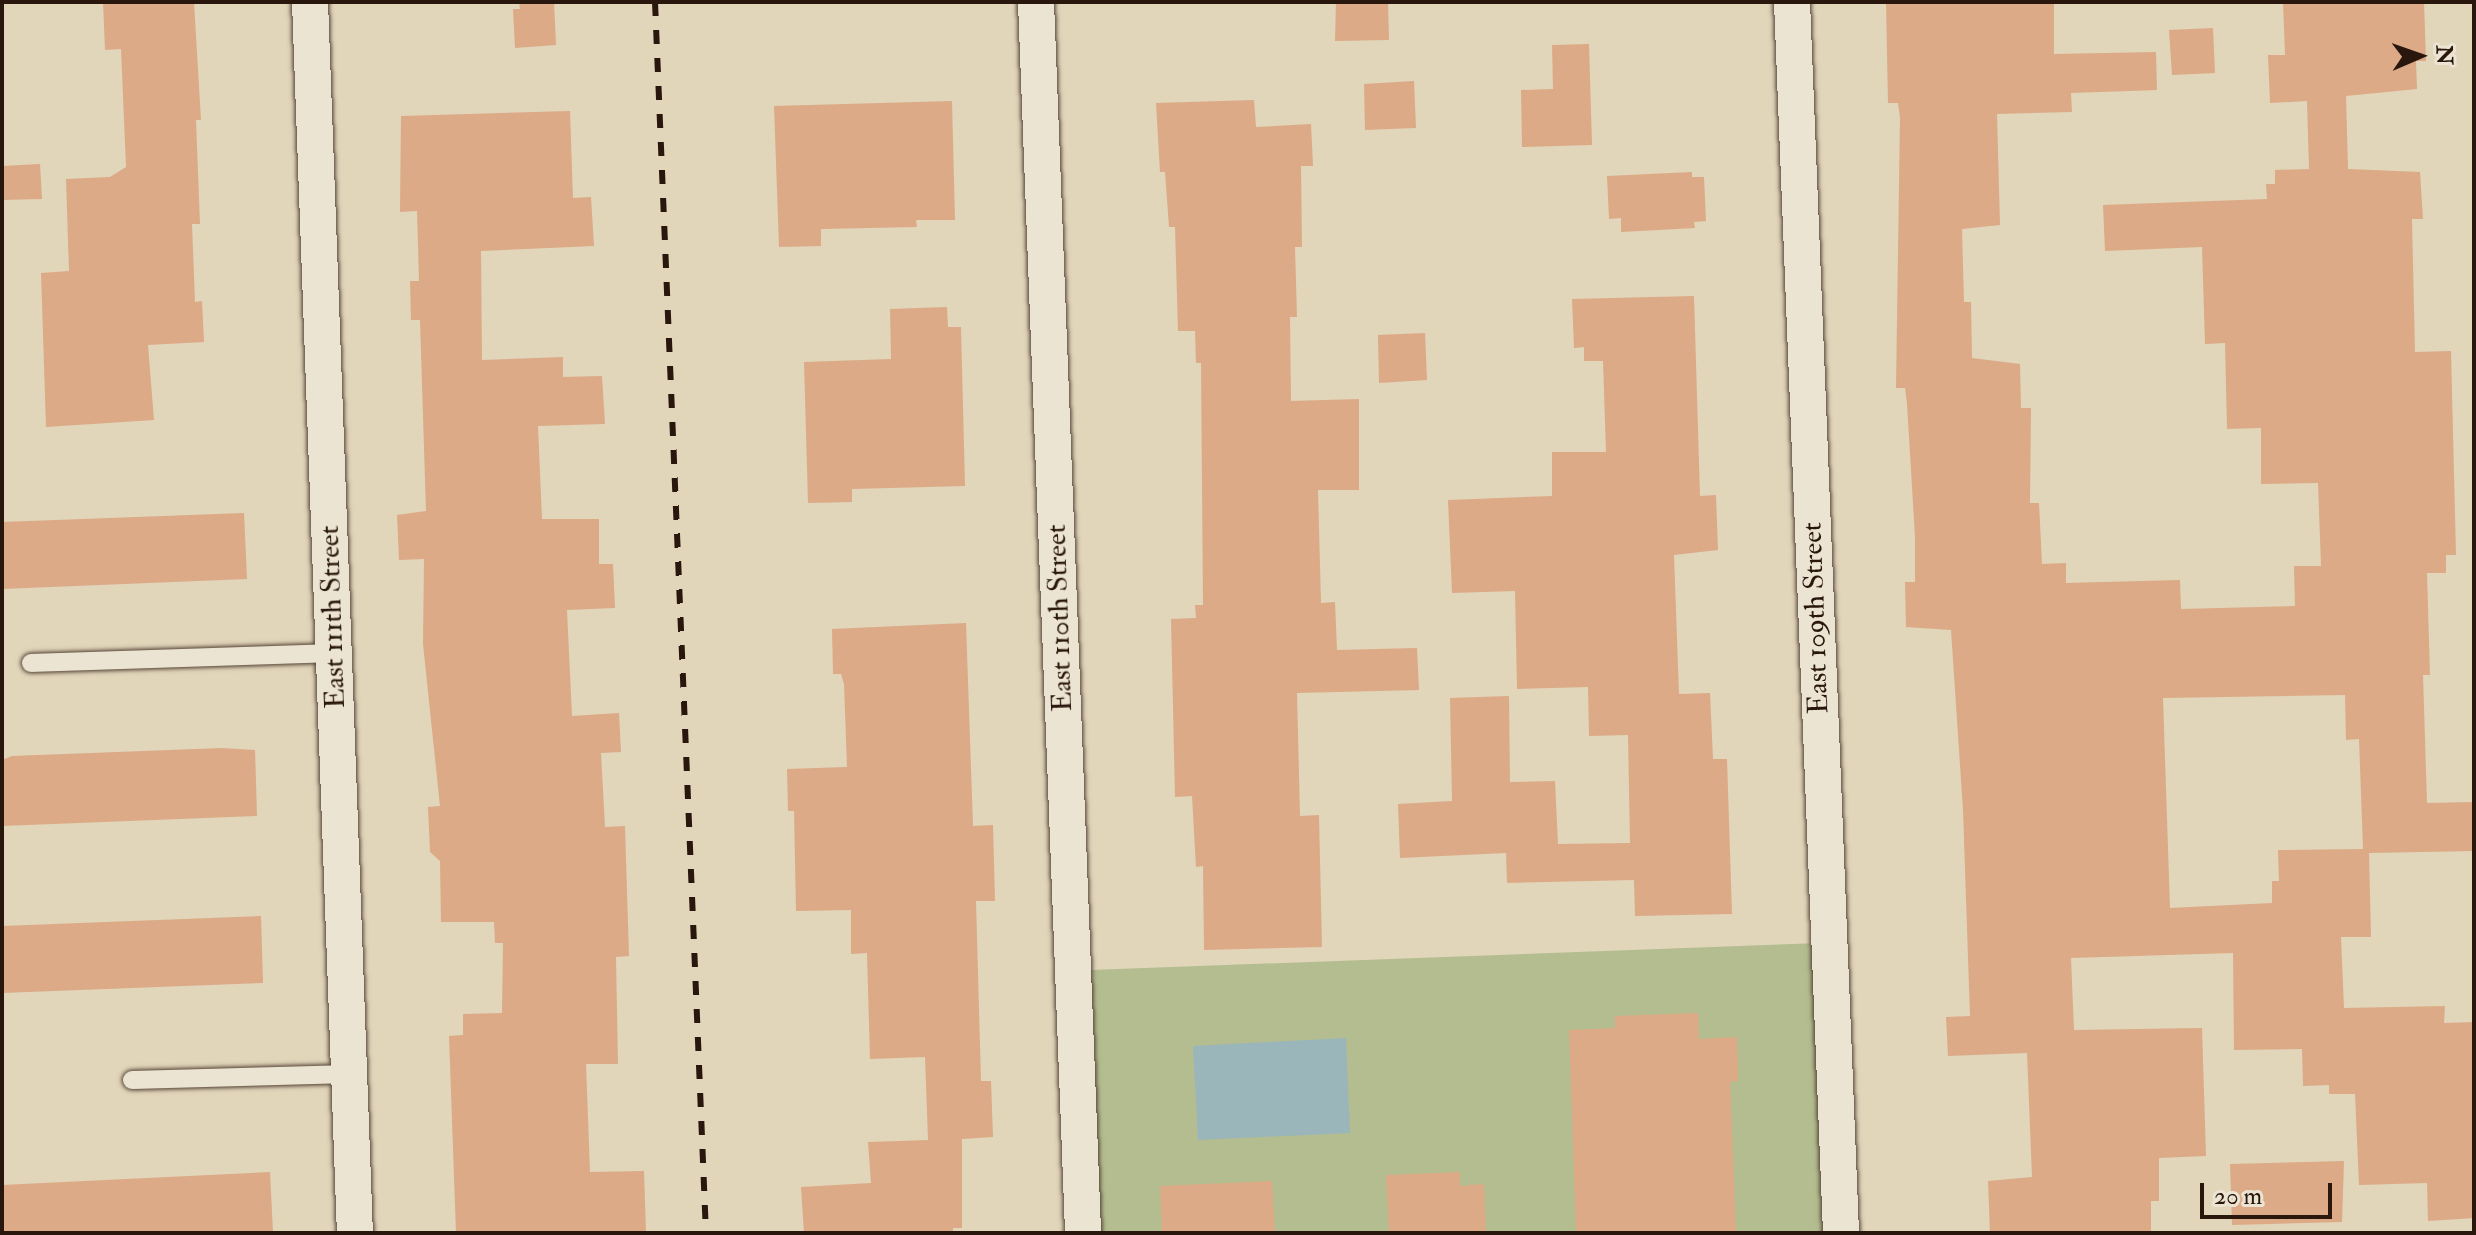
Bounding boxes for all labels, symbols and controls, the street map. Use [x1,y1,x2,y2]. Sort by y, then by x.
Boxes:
north arrow [2380,16,2460,96]
text: N [2430,45,2458,65]
street label: East 109th Street [1796,522,1836,714]
street label: East 110th Street [1040,524,1080,712]
street label: East 111th Street [313,525,353,709]
scale bar [2204,1167,2336,1217]
text: 20 m [2214,1181,2262,1212]

